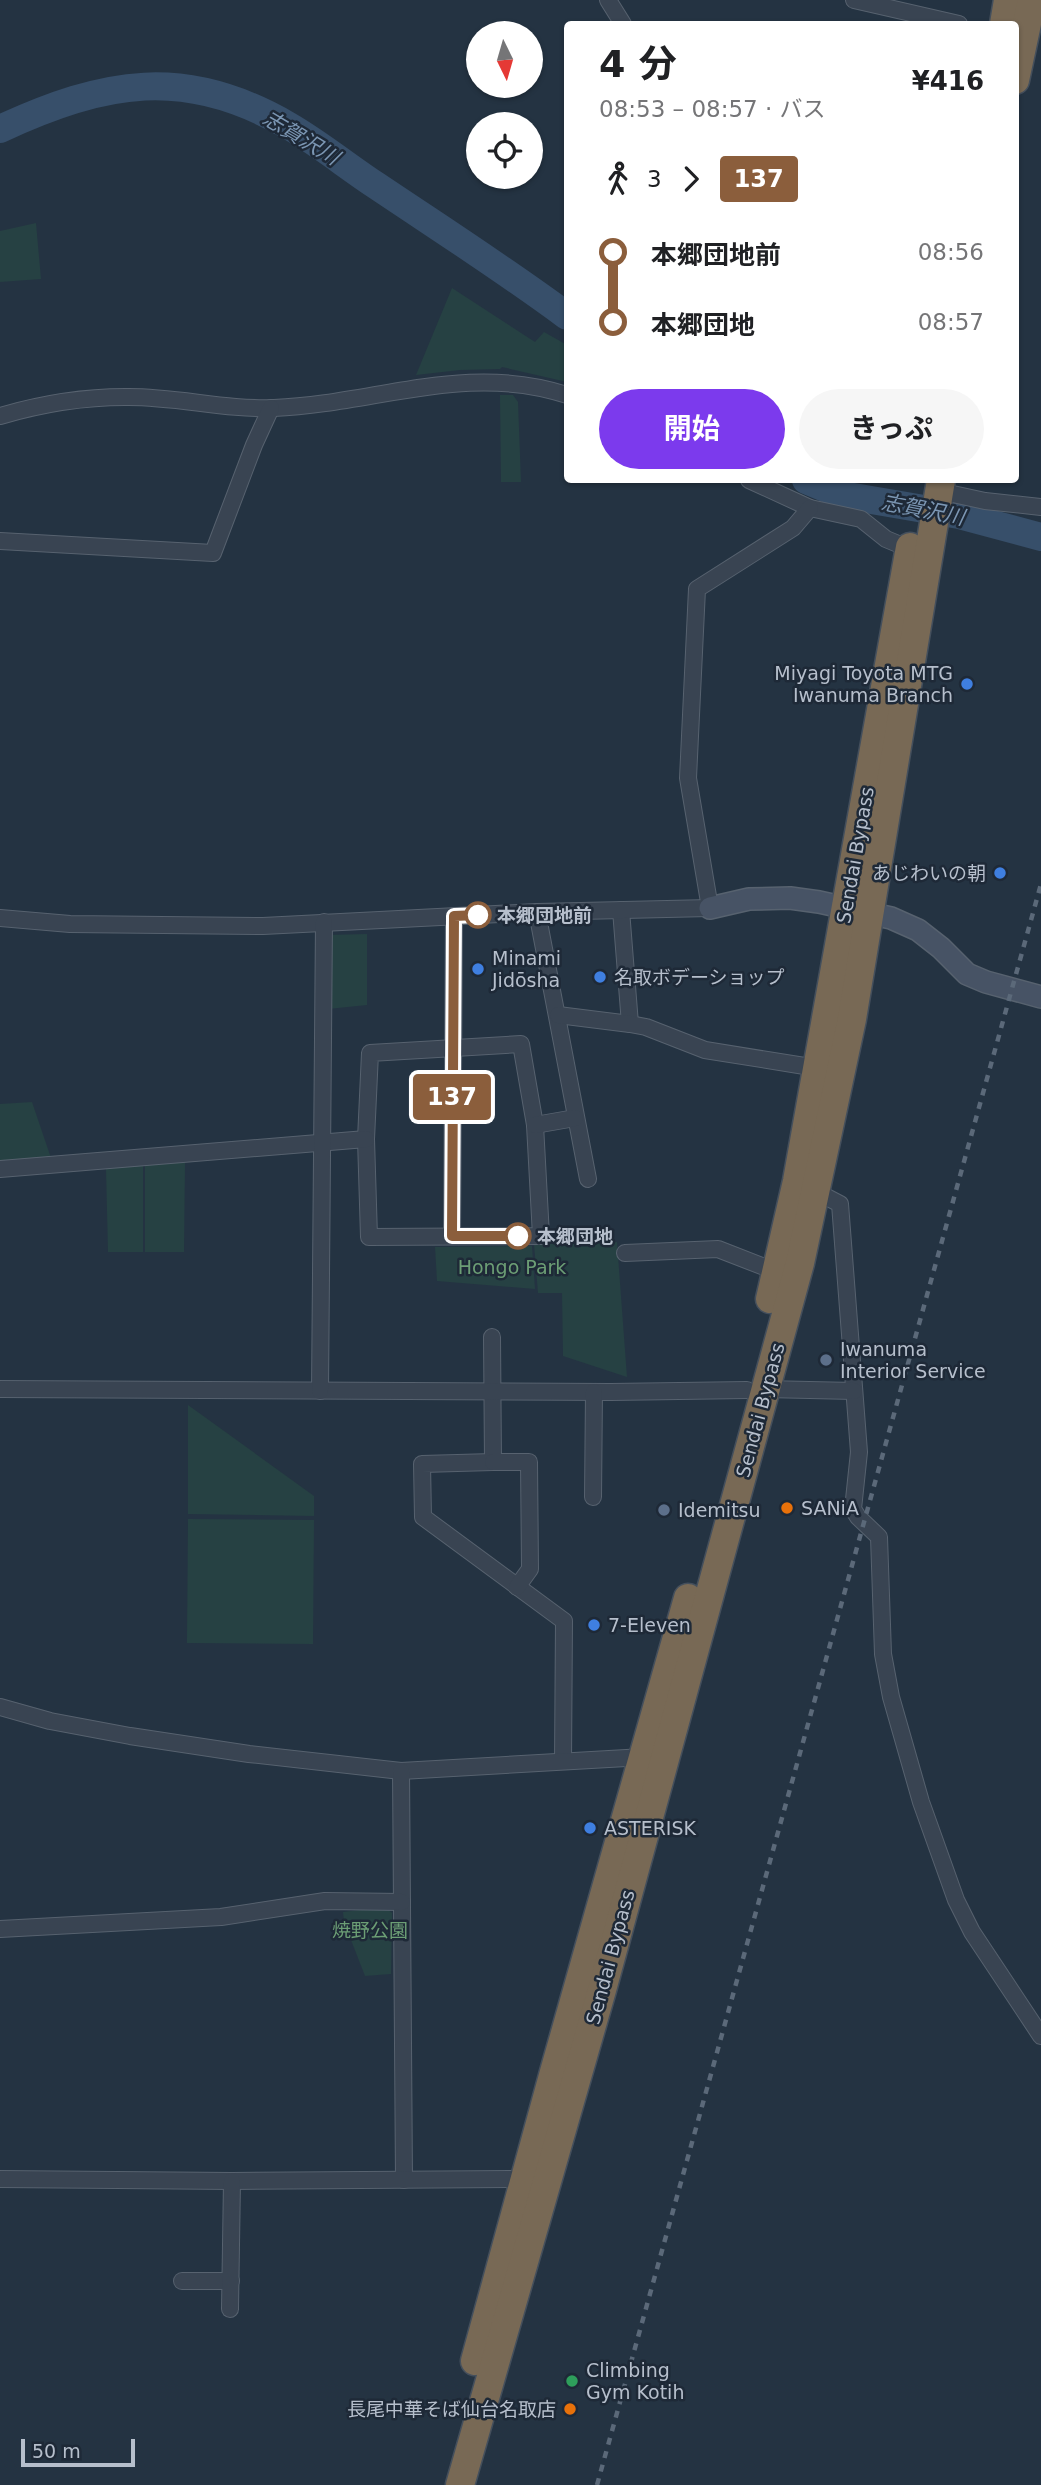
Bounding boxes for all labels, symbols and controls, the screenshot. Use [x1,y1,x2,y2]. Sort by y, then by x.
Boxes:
north arrow [466,21,542,98]
map controls [466,21,543,189]
text: 4 分 [599,42,677,86]
text: ¥416 [912,66,984,96]
text: 08:53 – 08:57 · バス [599,96,826,122]
water label: 志賀沢川 [259,106,345,171]
button: locate [466,112,543,189]
icon: walk [599,160,637,198]
icon: forward [672,160,710,198]
text: 137 [734,165,784,193]
text: 3 [647,166,662,192]
text: 08:56 [918,239,984,265]
text: 本郷団地前 [651,240,781,270]
text: 08:57 [918,309,984,335]
text: 本郷団地 [651,310,755,340]
button: 開始 [599,389,785,469]
button: きっぷ [799,389,984,469]
water label: 志賀沢川 [879,490,968,530]
place label: Miyagi Toyota MTG Iwanuma Branch [774,662,953,706]
marker: Miyagi Toyota MTG Iwanuma Branch [959,676,975,692]
street label: Sendai Bypass [832,785,878,925]
place label: あじわいの朝 [872,862,986,884]
marker: あじわいの朝 [992,865,1008,881]
marker: 本郷団地前 [465,902,491,928]
place label: 本郷団地前 [497,904,592,926]
place label: Minami Jidōsha [491,947,561,991]
marker: Minami Jidōsha [470,961,486,977]
place label: 名取ボデーショップ [614,966,785,988]
marker: 名取ボデーショップ [592,969,608,985]
line badge: 137 [412,1074,492,1120]
text: 137 [427,1083,477,1111]
marker: 本郷団地 [505,1223,531,1249]
place label: 本郷団地 [537,1225,613,1247]
park label: Hongo Park [458,1256,566,1278]
place label: Iwanuma Interior Service [840,1338,986,1382]
street label: Sendai Bypass [731,1340,789,1480]
marker: Iwanuma Interior Service [818,1352,834,1368]
place label: SANiA [801,1497,859,1519]
place label: Idemitsu [678,1499,761,1521]
marker: SANiA [779,1500,795,1516]
marker: Idemitsu [656,1502,672,1518]
place label: 7-Eleven [608,1614,691,1636]
marker: 7-Eleven [586,1617,602,1633]
place label: ASTERISK [604,1817,697,1839]
marker: ASTERISK [582,1820,598,1836]
street label: Sendai Bypass [581,1887,639,2027]
park label: 焼野公園 [332,1919,408,1941]
place label: Climbing Gym Kotih [586,2359,684,2403]
marker: Climbing Gym Kotih [564,2373,580,2389]
place label: 長尾中華そば仙台名取店 [347,2398,556,2420]
marker: 長尾中華そば仙台名取店 [562,2401,578,2417]
scale bar [21,2436,135,2468]
text: 50 m [32,2440,81,2462]

